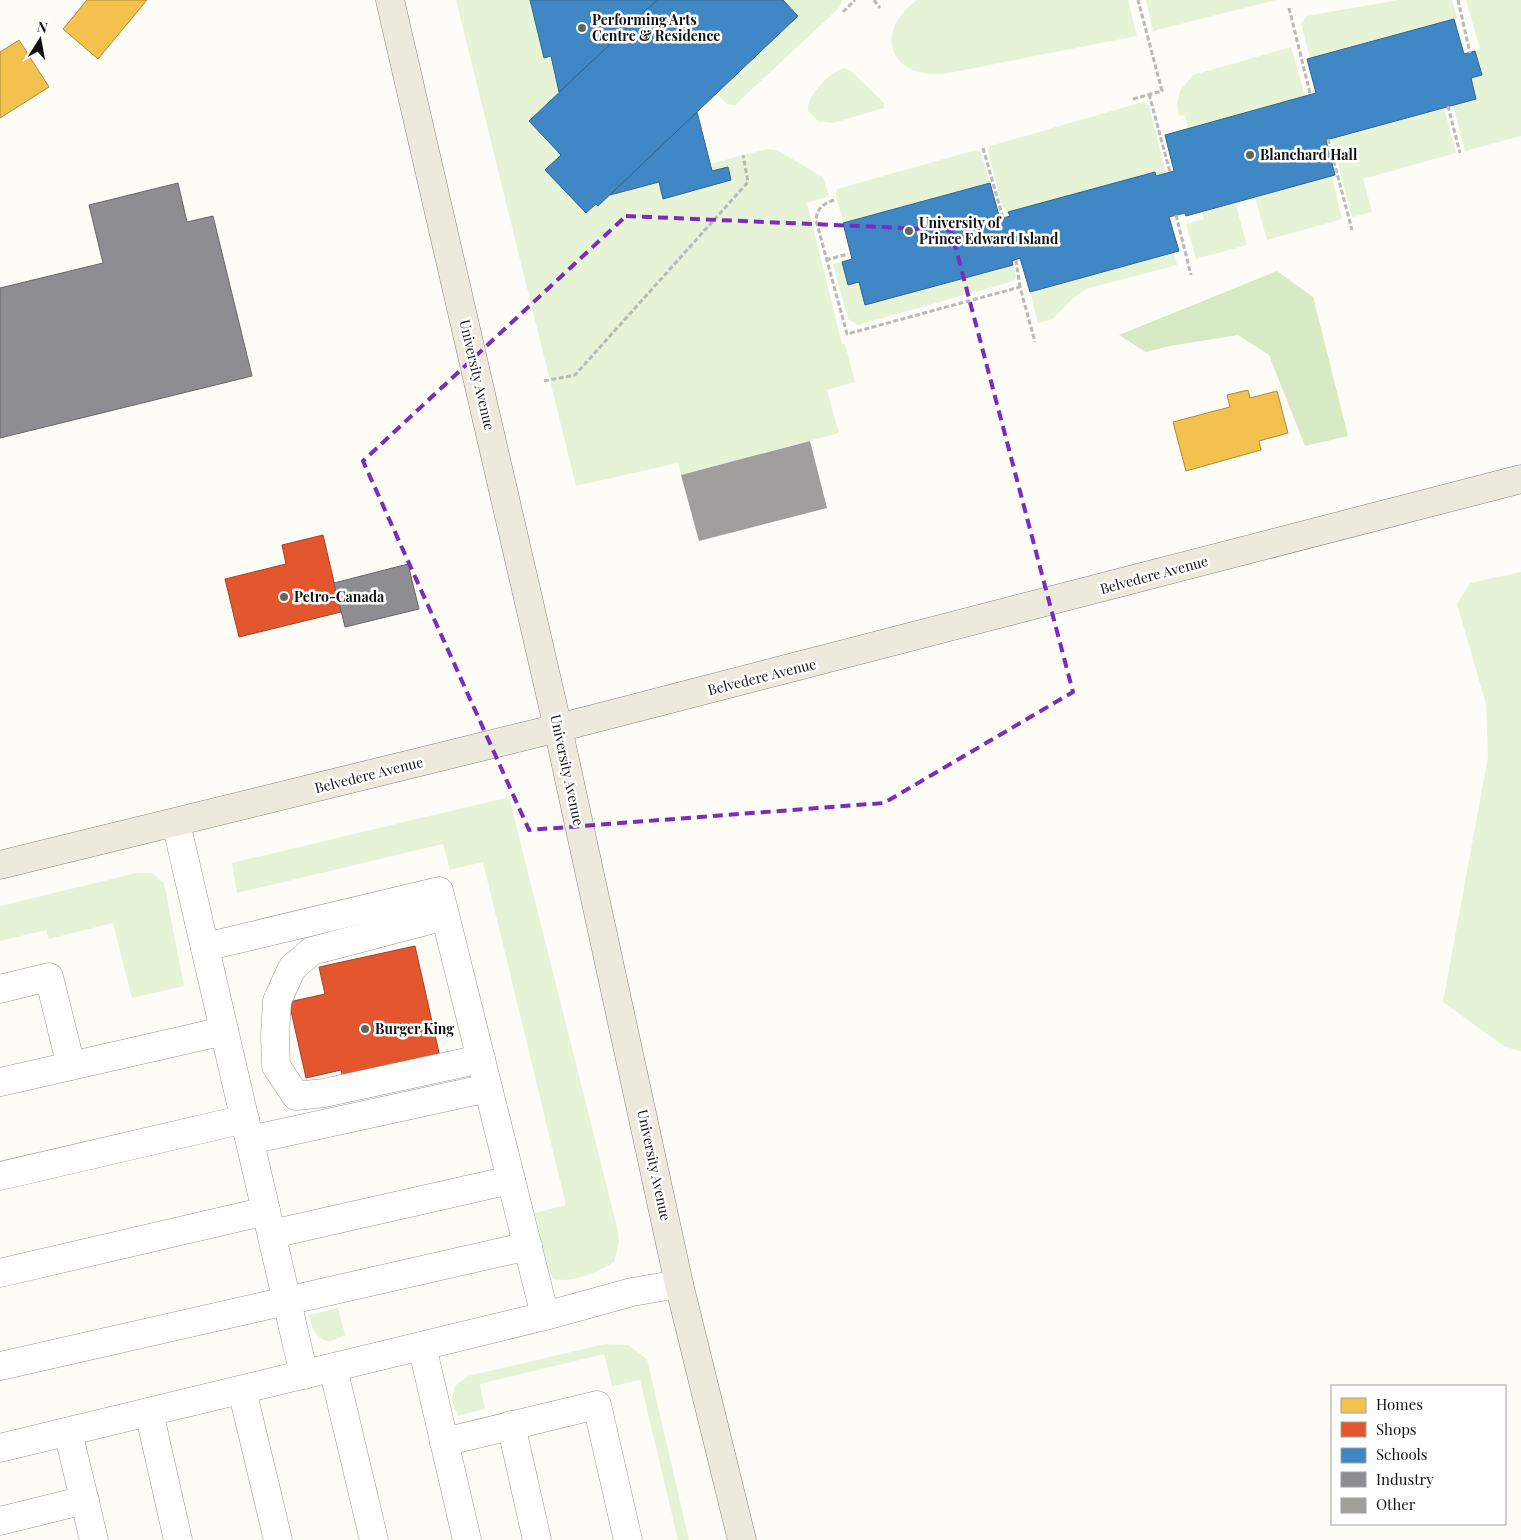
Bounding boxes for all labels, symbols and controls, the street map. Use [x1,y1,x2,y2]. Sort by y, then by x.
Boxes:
place label: Performing Arts Centre & Residence [592,10,720,45]
north arrow [15,15,65,65]
text: N [36,16,49,37]
marker: Performing Arts Centre & Residence [576,22,588,34]
place label: Blanchard Hall [1260,145,1358,164]
marker: Blanchard Hall [1244,149,1256,161]
place label: University of Prince Edward Island [919,213,1059,248]
marker: University of Prince Edward Island [903,225,915,237]
street label: University Avenue [456,318,499,432]
street label: Belvedere Avenue [1098,551,1210,598]
place label: Petro-Canada [294,587,385,606]
marker: Petro-Canada [278,591,290,603]
street label: Belvedere Avenue [706,654,818,699]
street label: University Avenue [546,713,589,827]
street label: Belvedere Avenue [313,752,425,797]
place label: Burger King [375,1019,454,1038]
marker: Burger King [359,1023,371,1035]
street label: University Avenue [633,1108,676,1222]
legend [1331,1385,1506,1525]
text: Homes [1376,1394,1423,1414]
text: Shops [1376,1419,1417,1439]
text: Schools [1376,1444,1428,1464]
text: Industry [1376,1469,1434,1489]
text: Other [1376,1494,1416,1514]

